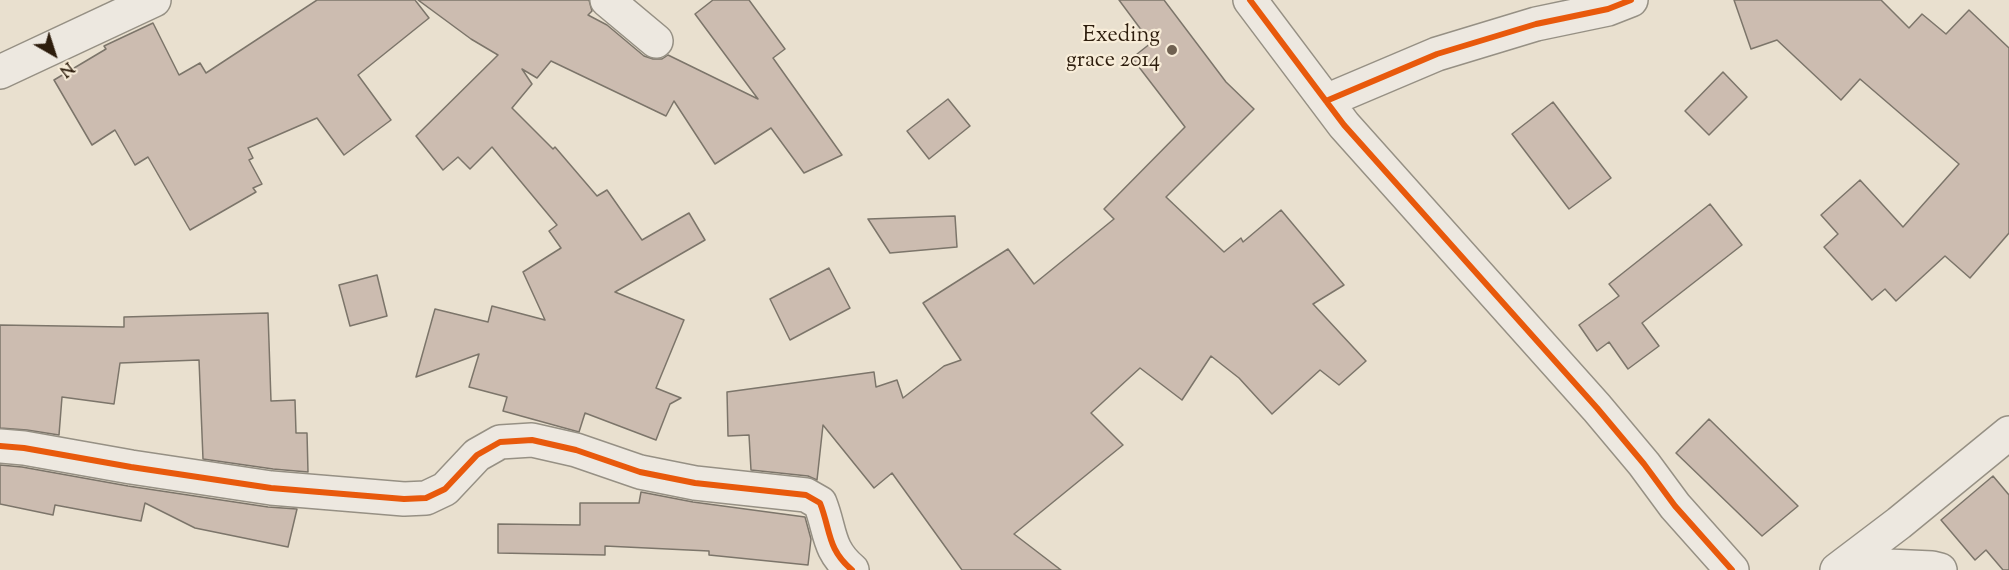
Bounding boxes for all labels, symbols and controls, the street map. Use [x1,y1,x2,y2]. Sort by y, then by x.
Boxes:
north arrow [24,24,84,84]
place label: Exeding grace 2014 [1066,24,1160,76]
marker: Exeding grace 2014 [1165,43,1179,57]
text: N [53,55,78,81]

